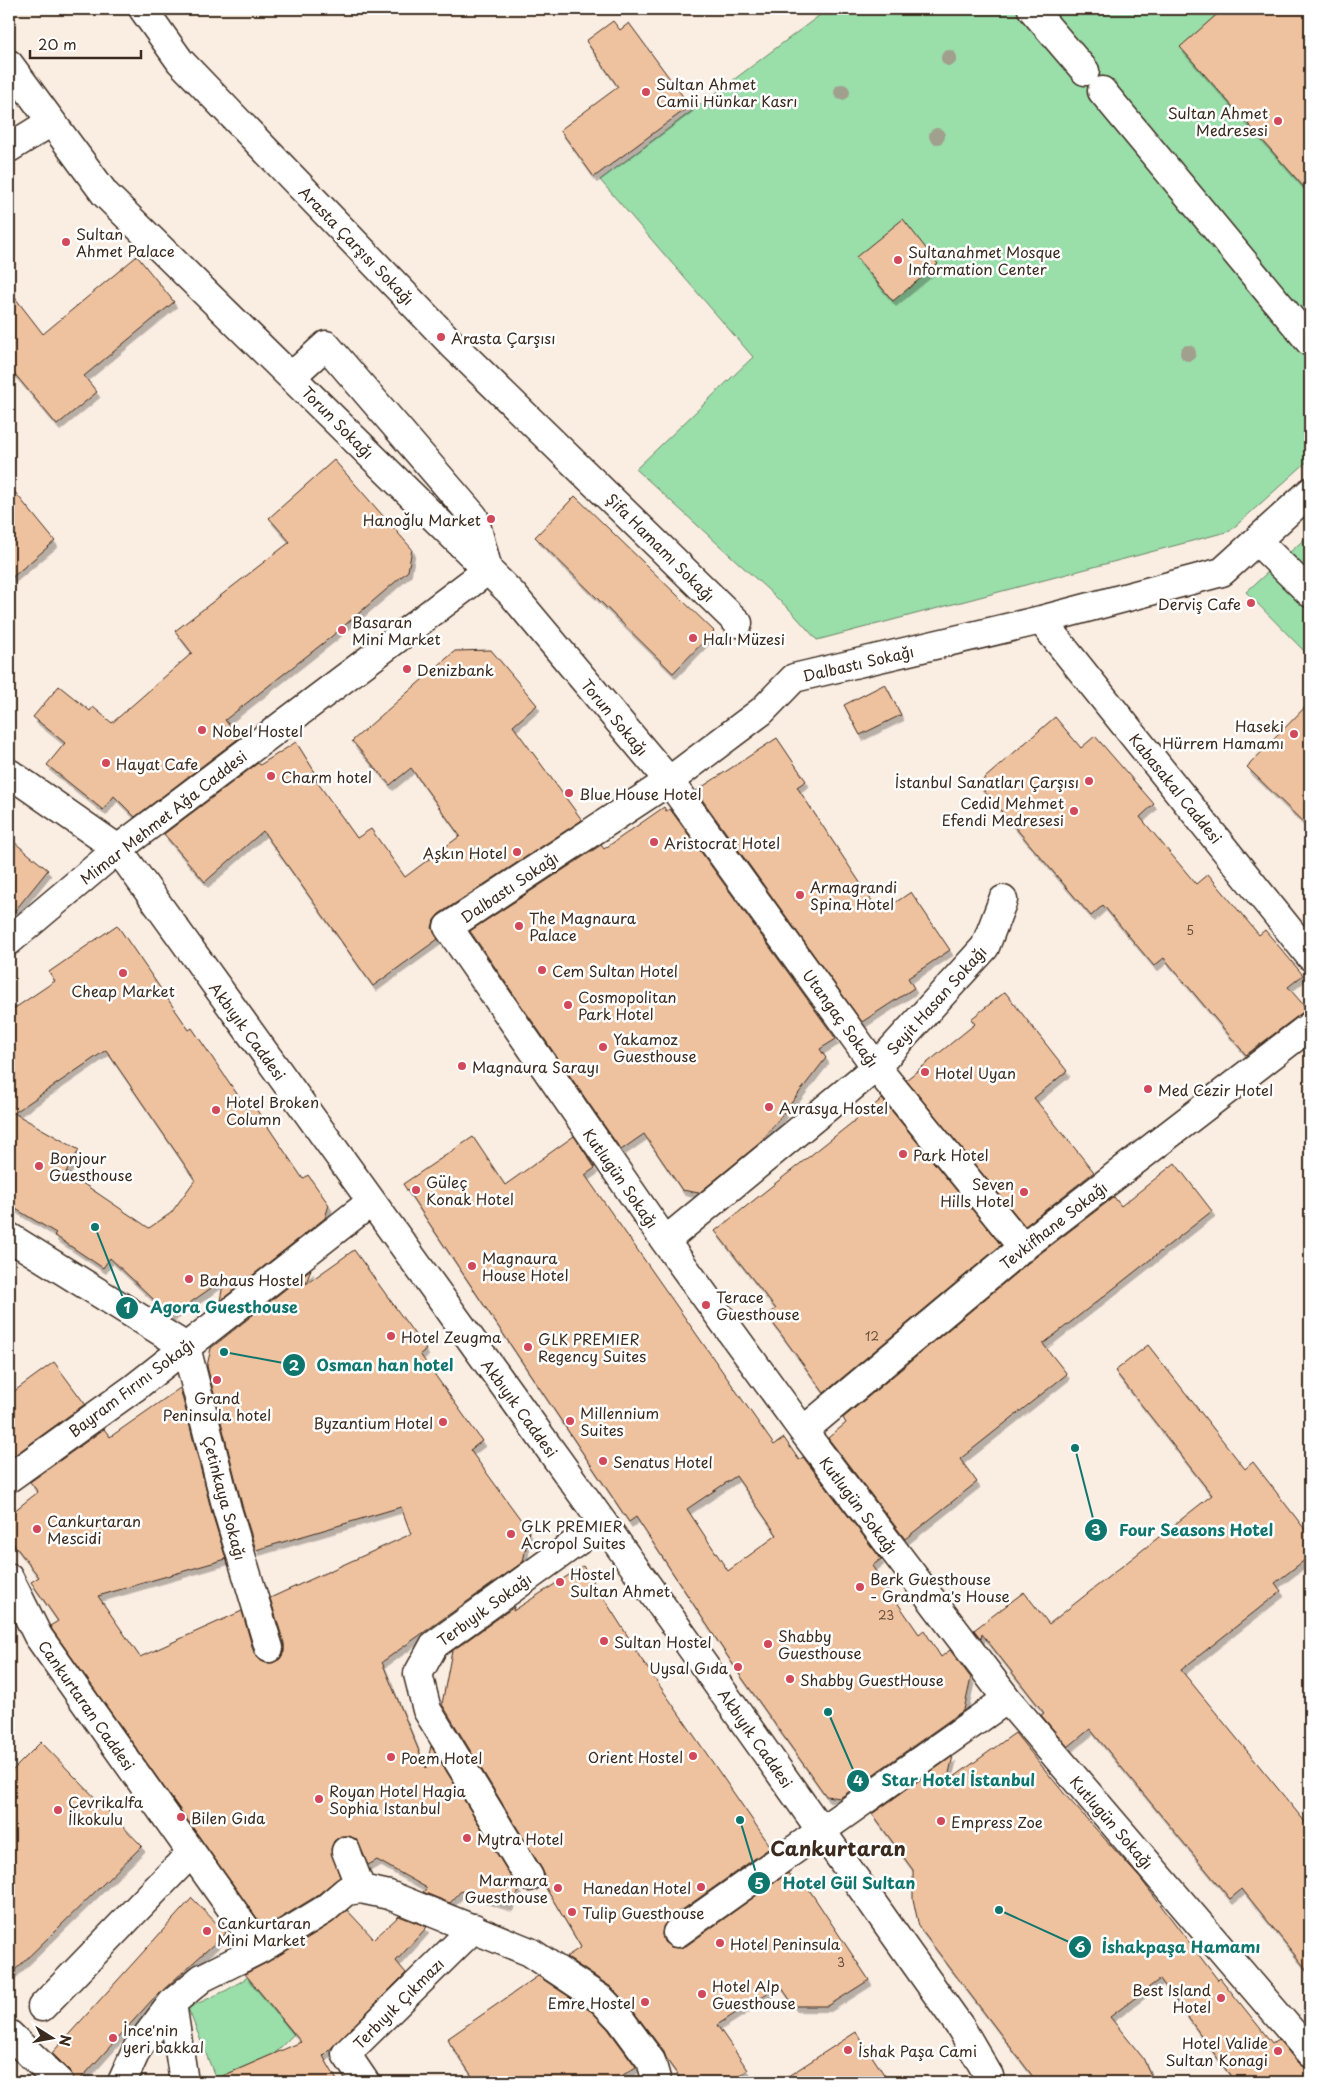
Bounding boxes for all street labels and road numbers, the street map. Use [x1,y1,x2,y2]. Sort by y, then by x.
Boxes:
street label: Arasta Çarşısı Sokağı [294,180,420,310]
street label: Torun Sokağı [297,381,379,463]
street label: Şifa Hamamı Sokağı [602,488,720,606]
street label: Dalbastı Sokağı [800,639,916,687]
street label: Torun Sokağı [576,674,654,760]
street label: Kabasakal Caddesi [1124,728,1228,848]
street label: Mimar Mehmet Ağa Caddesi [75,744,251,890]
street label: Dalbastı Sokağı [456,846,562,928]
street label: Seyit Hasan Sokağı [881,940,991,1060]
street label: Utangaç Sokağı [797,964,885,1072]
street label: Akbıyık Caddesi [205,977,291,1085]
street label: Kutlugün Sokağı [578,1123,664,1233]
street label: Tevkifhane Sokağı [994,1176,1112,1274]
street label: Bayram Fırını Sokağı [63,1332,199,1442]
street label: Akbıyık Caddesi [477,1354,563,1462]
street label: Çetinkaya Sokağı [197,1433,253,1563]
street label: Kutlugün Sokağı [815,1451,903,1559]
street label: Terbıyık Sokağı [432,1567,536,1651]
street label: Cankurtaran Caddesi [33,1635,141,1775]
street label: Akbıyık Caddesi [713,1684,799,1792]
street label: Kutlugün Sokağı [1065,1770,1159,1874]
street label: Terbıyık Çıkmazı [347,1952,449,2054]

